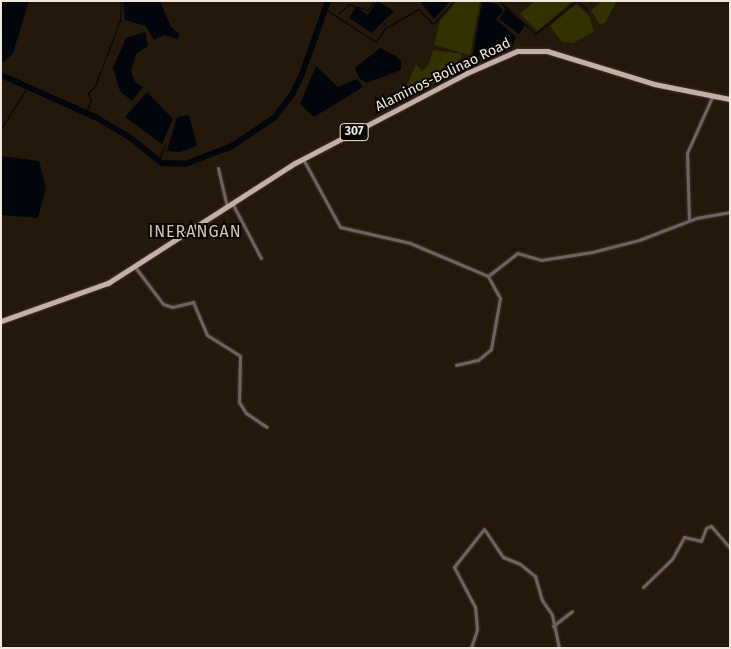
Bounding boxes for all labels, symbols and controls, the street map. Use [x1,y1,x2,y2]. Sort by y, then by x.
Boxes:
street label: Alaminos-Bolinao Road [372,35,514,115]
road number: 307 [339,122,369,142]
district label: INERANGAN [147,222,243,242]

